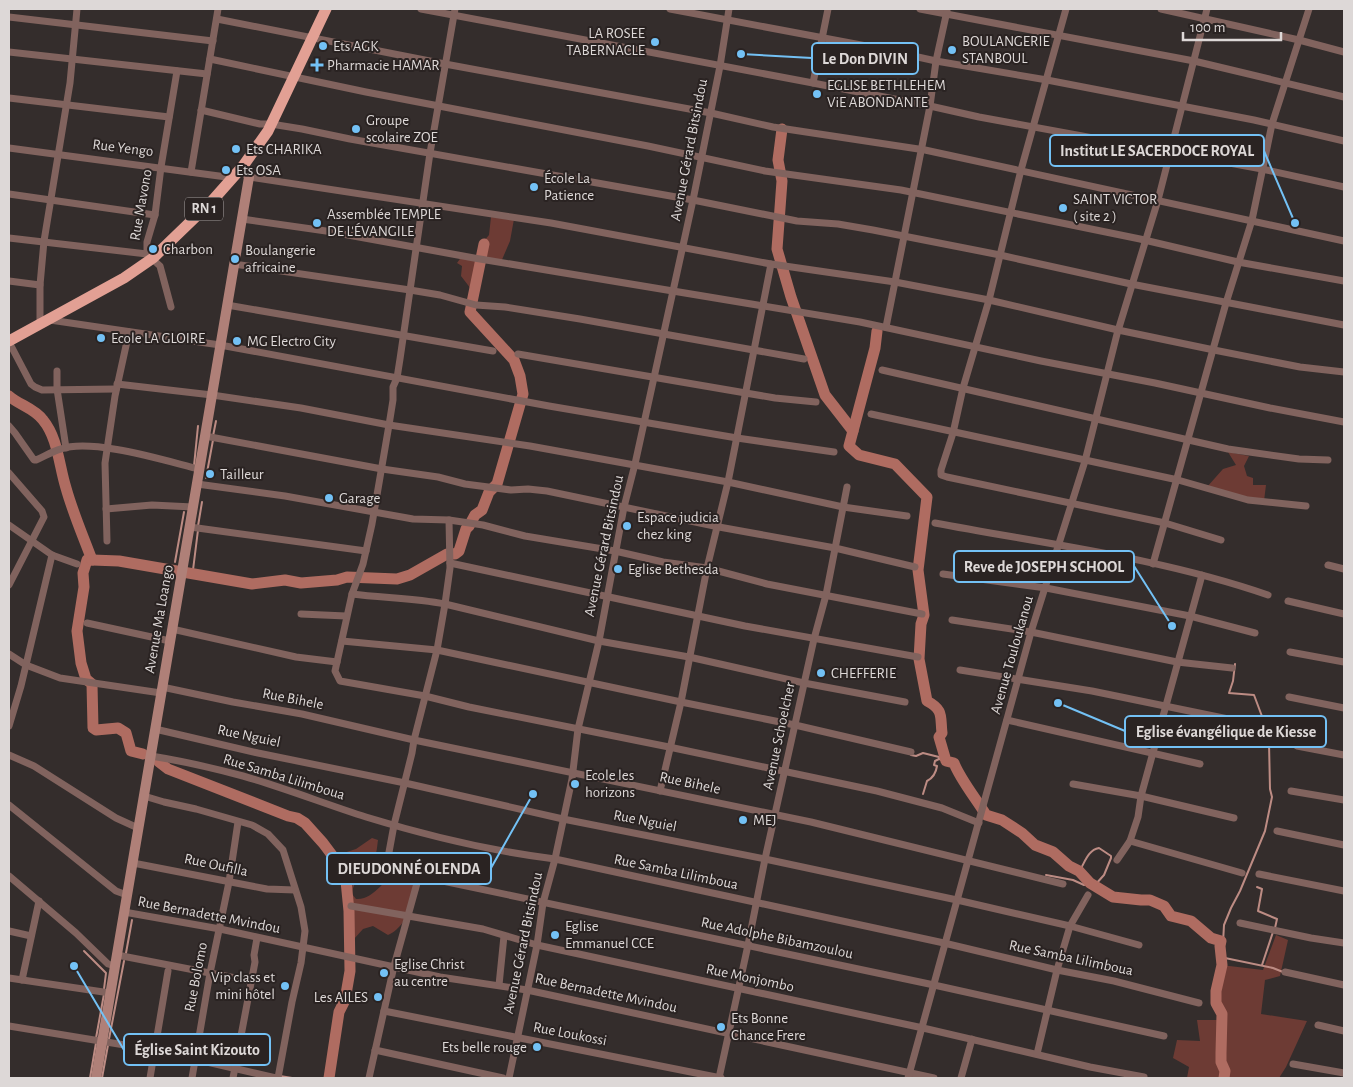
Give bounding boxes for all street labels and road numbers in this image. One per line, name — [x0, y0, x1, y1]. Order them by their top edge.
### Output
street label: Avenue Gérard Bitsindou — [668, 77, 710, 222]
street label: Rue Yengo — [92, 137, 154, 159]
street label: Rue Mavono — [127, 168, 155, 242]
road number: RN 1 — [185, 198, 223, 220]
street label: Avenue Gérard Bitsindou — [582, 473, 626, 618]
street label: Avenue Ma Loango — [142, 564, 176, 674]
street label: Avenue Touloukanou — [988, 594, 1036, 716]
street label: Avenue Schoelcher — [760, 681, 798, 791]
street label: Rue Bihele — [261, 686, 325, 712]
street label: Rue Nguiel — [216, 722, 282, 750]
street label: Rue Samba Lilimboua — [221, 751, 347, 803]
street label: Rue Bihele — [658, 769, 722, 797]
street label: Rue Nguiel — [612, 808, 678, 834]
street label: Rue Oufilla — [183, 851, 249, 879]
street label: Rue Samba Lilimboua — [613, 852, 740, 893]
street label: Avenue Gérard Bitsindou — [501, 870, 545, 1015]
street label: Rue Bernadette Mvindou — [136, 894, 282, 936]
street label: Rue Adolphe Bibamzoulou — [700, 915, 855, 962]
street label: Rue Samba Lilimboua — [1008, 938, 1135, 979]
street label: Rue Bolomo — [182, 941, 210, 1013]
street label: Rue Monjombo — [705, 961, 795, 995]
street label: Rue Bernadette Mvindou — [534, 971, 679, 1015]
street label: Rue Loukossi — [532, 1020, 608, 1048]

